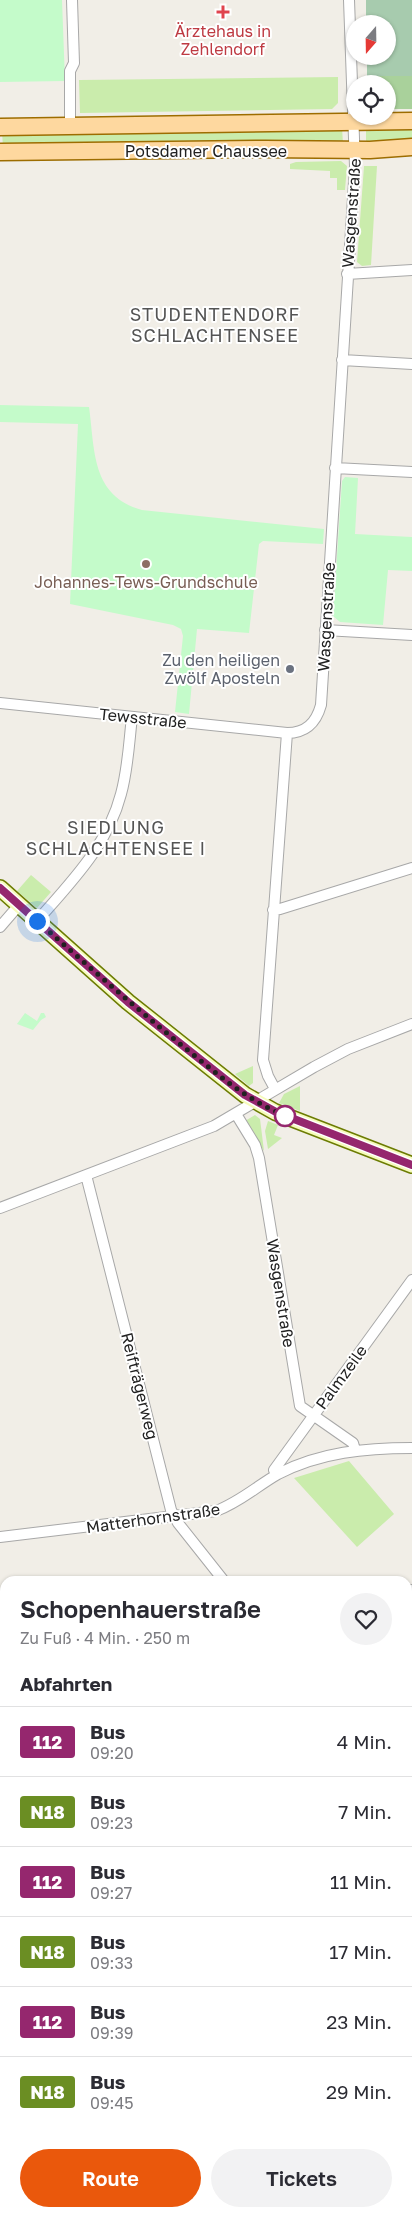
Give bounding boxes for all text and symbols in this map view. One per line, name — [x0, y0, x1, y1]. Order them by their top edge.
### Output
marker: Ärztehaus in Zehlendorf — [216, 5, 230, 19]
north arrow — [346, 15, 396, 65]
map controls — [346, 15, 396, 125]
place label: Ärztehaus in Zehlendorf — [175, 21, 271, 59]
button: locate — [346, 75, 396, 125]
street label: Potsdamer Chaussee — [125, 141, 287, 161]
street label: Wasgenstraße — [337, 158, 365, 268]
district label: STUDENTENDORF SCHLACHTENSEE — [130, 303, 300, 346]
marker: Johannes-Tews-Grundschule — [140, 558, 152, 570]
street label: Wasgenstraße — [313, 562, 339, 672]
place label: Johannes-Tews-Grundschule — [34, 572, 258, 592]
place label: Zu den heiligen Zwölf Aposteln — [162, 650, 280, 688]
marker: Zu den heiligen Zwölf Aposteln — [284, 663, 296, 675]
street label: Tewsstraße — [98, 703, 188, 733]
district label: SIEDLUNG SCHLACHTENSEE I — [26, 816, 206, 859]
your location — [25, 909, 50, 934]
unlabelled marker — [274, 1105, 296, 1127]
street label: Wasgenstraße — [263, 1237, 299, 1349]
street label: Reifträgerweg — [117, 1330, 163, 1442]
street label: Palmzeile — [311, 1341, 371, 1413]
street label: Matterhornstraße — [85, 1499, 221, 1537]
button: heart — [340, 1593, 392, 1645]
text: Schopenhauerstraße — [20, 1594, 261, 1623]
text: Zu Fuß · 4 Min. · 250 m — [20, 1628, 190, 1648]
text: Abfahrten — [20, 1672, 112, 1695]
text: Bus — [90, 1720, 125, 1743]
text: 4 Min. — [337, 1730, 392, 1753]
text: 112 — [33, 1731, 62, 1753]
text: 09:20 — [90, 1743, 134, 1763]
text: Bus — [90, 1790, 125, 1813]
text: 7 Min. — [338, 1800, 392, 1823]
text: N18 — [30, 1801, 65, 1823]
text: 09:23 — [90, 1813, 133, 1833]
text: Bus — [90, 1860, 125, 1883]
text: 11 Min. — [330, 1870, 392, 1893]
text: 112 — [33, 1871, 62, 1893]
text: 09:27 — [90, 1883, 132, 1903]
text: Bus — [90, 1930, 125, 1953]
text: 17 Min. — [329, 1940, 392, 1963]
text: N18 — [30, 1941, 65, 1963]
text: 09:33 — [90, 1953, 133, 1973]
text: Bus — [90, 2000, 125, 2023]
text: 23 Min. — [326, 2010, 392, 2033]
text: 112 — [33, 2011, 62, 2033]
text: 09:39 — [90, 2023, 133, 2043]
text: Bus — [90, 2070, 125, 2093]
text: 29 Min. — [326, 2080, 392, 2103]
text: N18 — [30, 2081, 65, 2103]
text: 09:45 — [90, 2093, 133, 2113]
button: Route — [20, 2149, 201, 2207]
button: Tickets — [211, 2149, 392, 2207]

